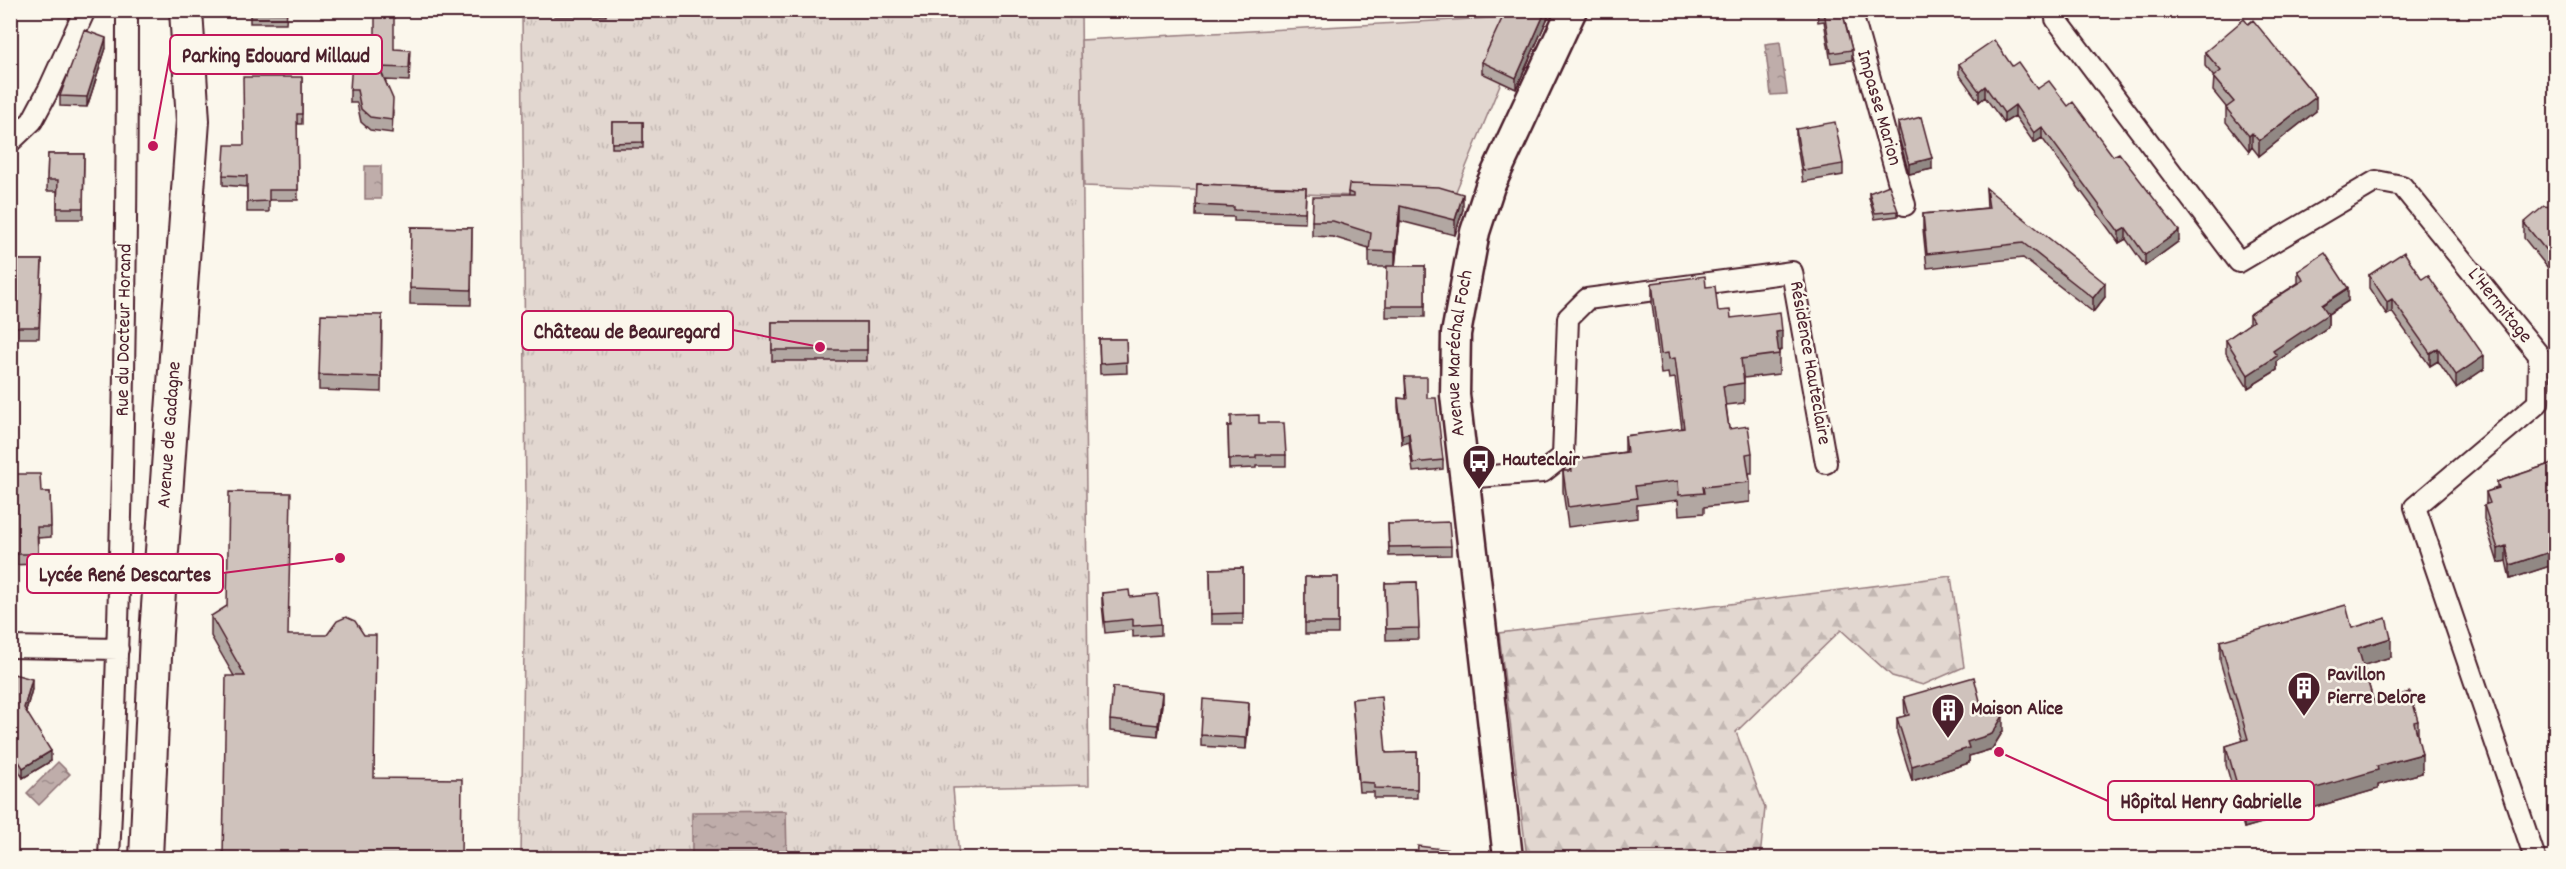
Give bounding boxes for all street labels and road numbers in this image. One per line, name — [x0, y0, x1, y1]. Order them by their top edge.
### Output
street label: Impasse Marion — [1848, 47, 1908, 169]
street label: Rue du Docteur Horand — [109, 243, 141, 417]
street label: L'Hermitage — [2460, 262, 2538, 350]
street label: Avenue Maréchal Foch — [1441, 268, 1482, 438]
street label: Résidence Hauteclaire — [1781, 279, 1837, 447]
street label: Avenue de Gadagne — [151, 360, 190, 509]

